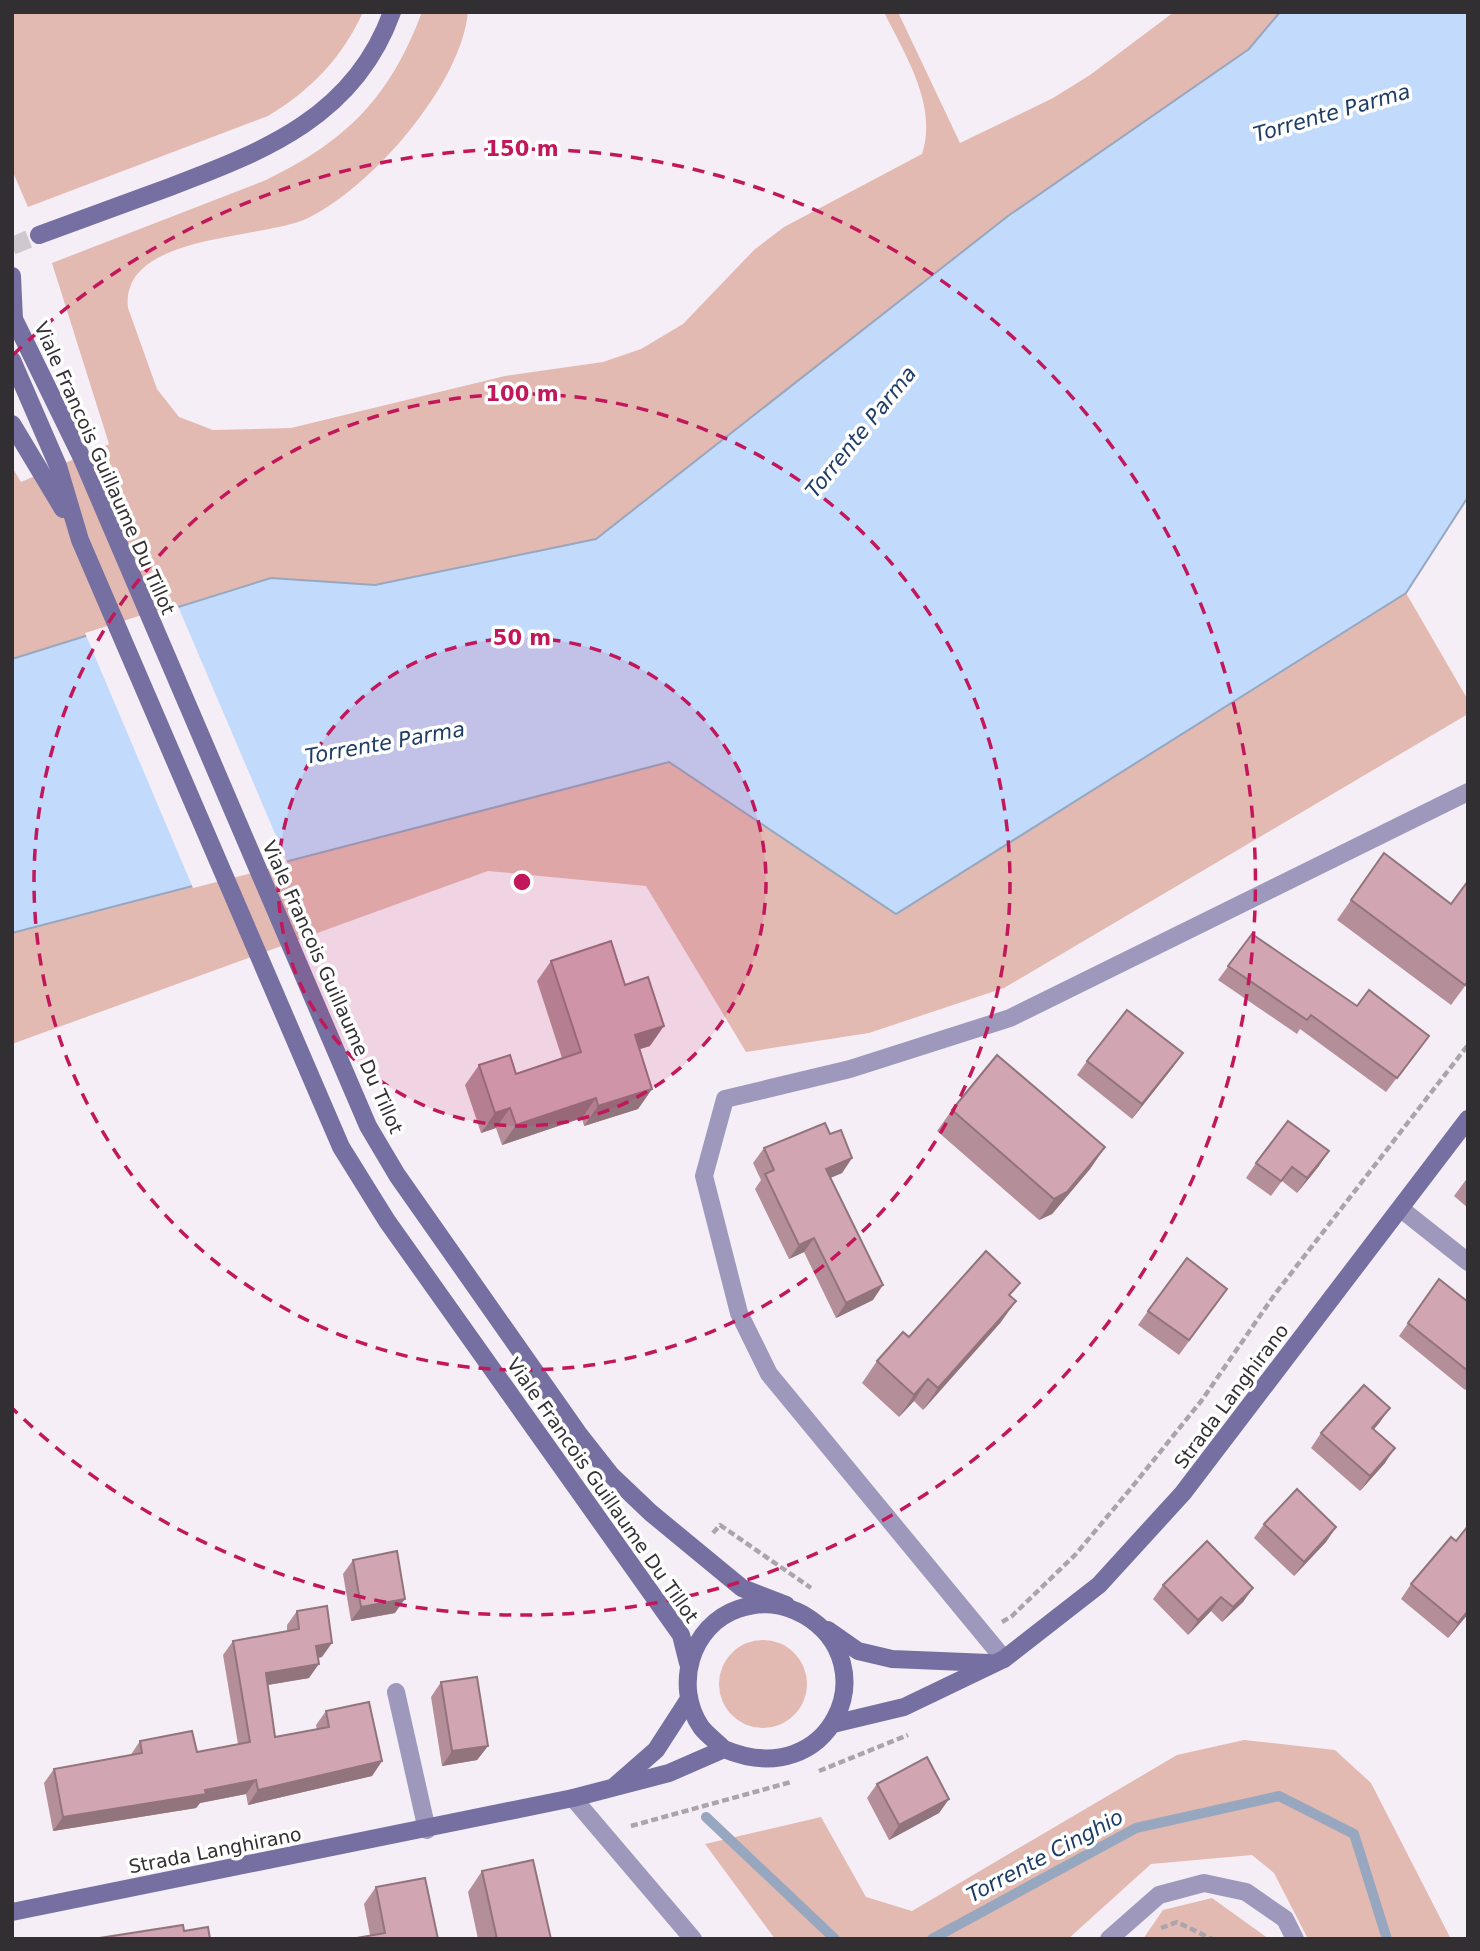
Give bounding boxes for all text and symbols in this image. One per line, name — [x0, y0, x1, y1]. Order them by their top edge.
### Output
water label: Torrente Parma — [1251, 79, 1413, 147]
text: 150 m — [485, 137, 559, 161]
street label: Viale Francois Guillaume Du Tillot — [30, 318, 180, 618]
water label: Torrente Parma — [801, 362, 921, 502]
text: 100 m — [485, 382, 559, 406]
text: 50 m — [493, 626, 551, 650]
water label: Torrente Parma — [303, 717, 467, 769]
street label: Viale Francois Guillaume Du Tillot — [258, 837, 408, 1137]
centre of rings — [510, 870, 534, 894]
street label: Strada Langhirano — [1169, 1319, 1293, 1473]
street label: Viale Francois Guillaume Du Tillot — [503, 1353, 703, 1627]
water label: Torrente Cinghio — [963, 1805, 1127, 1907]
street label: Strada Langhirano — [127, 1822, 303, 1878]

